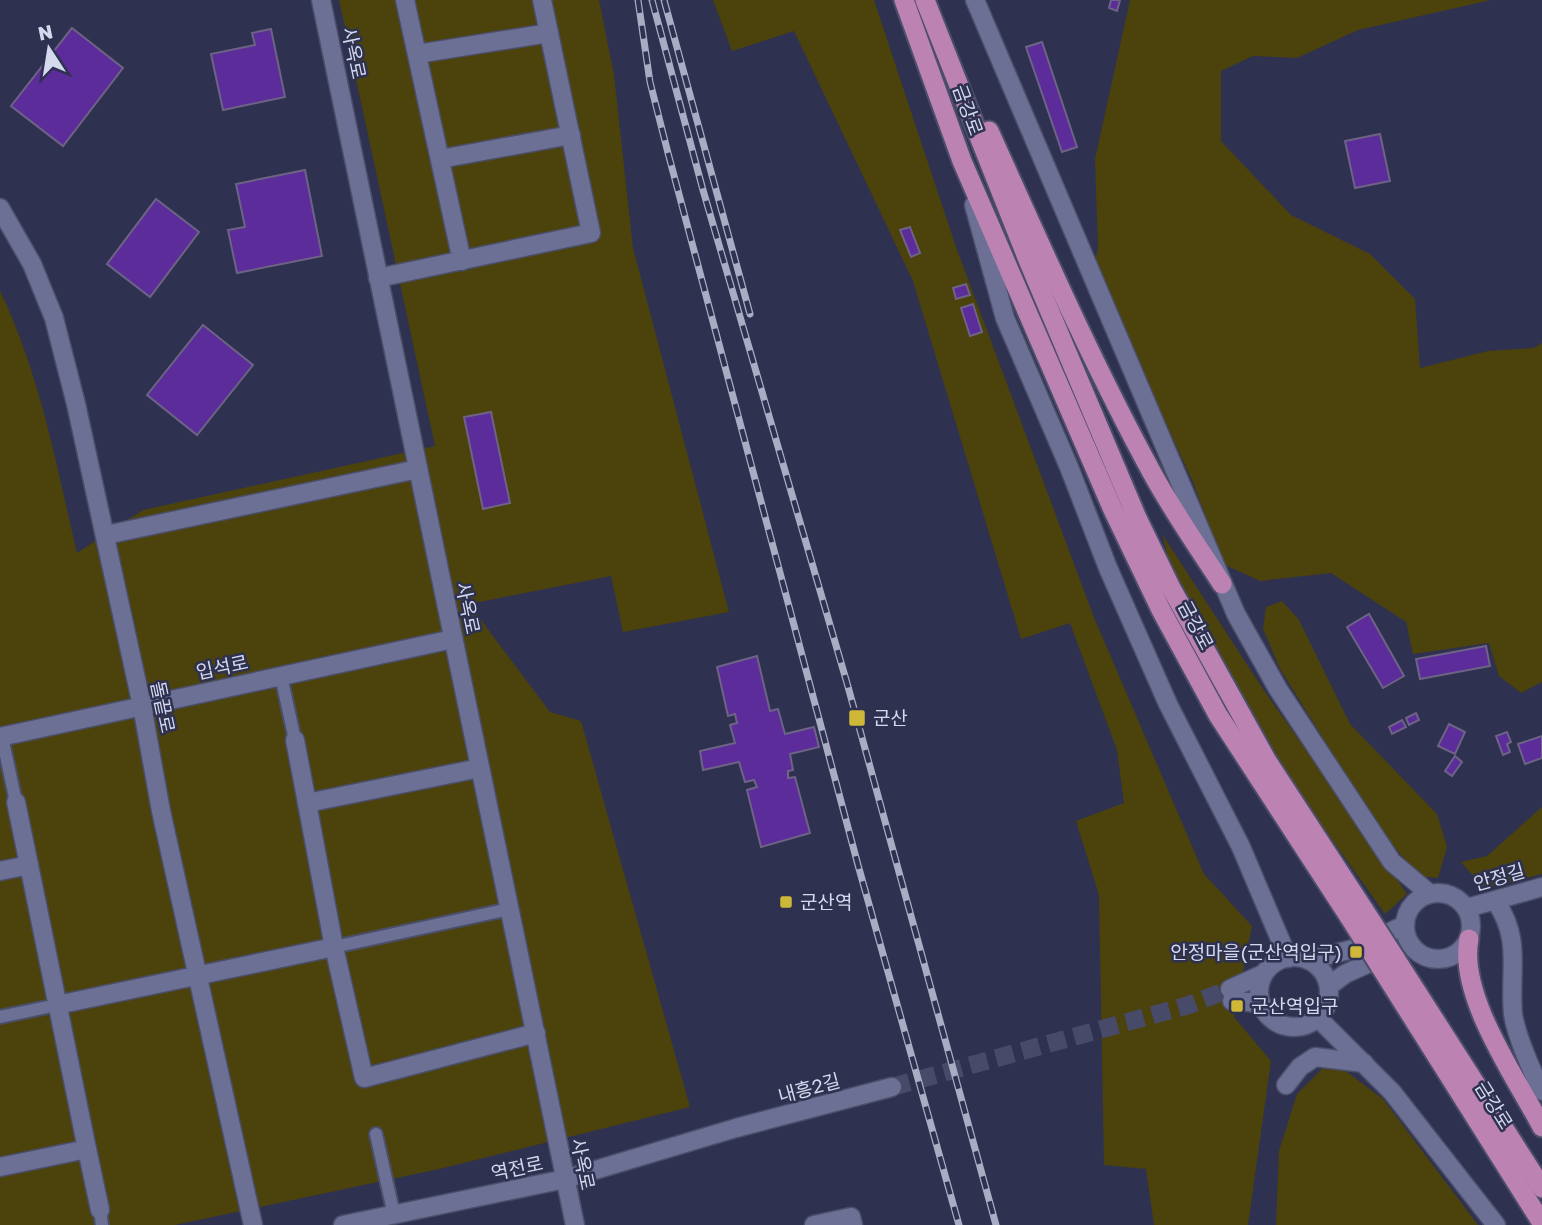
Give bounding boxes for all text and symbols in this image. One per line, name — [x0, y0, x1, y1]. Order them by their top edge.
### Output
north arrow — [14, 14, 84, 84]
text: N — [36, 19, 55, 45]
street label: 사옥로 — [338, 25, 371, 81]
street label: 금강로 — [949, 81, 988, 138]
street label: 사옥로 — [452, 580, 485, 636]
street label: 금강로 — [1174, 596, 1219, 653]
street label: 입석로 — [194, 650, 250, 683]
street label: 돌끝로 — [147, 679, 180, 735]
place label: 군산 — [873, 706, 908, 729]
marker: 군산 — [847, 708, 867, 728]
street label: 안정길 — [1470, 858, 1527, 895]
place label: 군산역 — [800, 890, 852, 913]
marker: 군산역 — [778, 894, 794, 910]
place label: 안정마을(군산역입구) — [1170, 940, 1342, 963]
marker: 안정마을(군산역입구) — [1348, 944, 1364, 960]
place label: 군산역입구 — [1251, 994, 1338, 1017]
marker: 군산역입구 — [1229, 998, 1245, 1014]
street label: 내흥2길 — [775, 1068, 843, 1107]
street label: 금강로 — [1471, 1076, 1518, 1133]
street label: 사옥로 — [567, 1136, 600, 1192]
street label: 역전로 — [489, 1151, 545, 1184]

